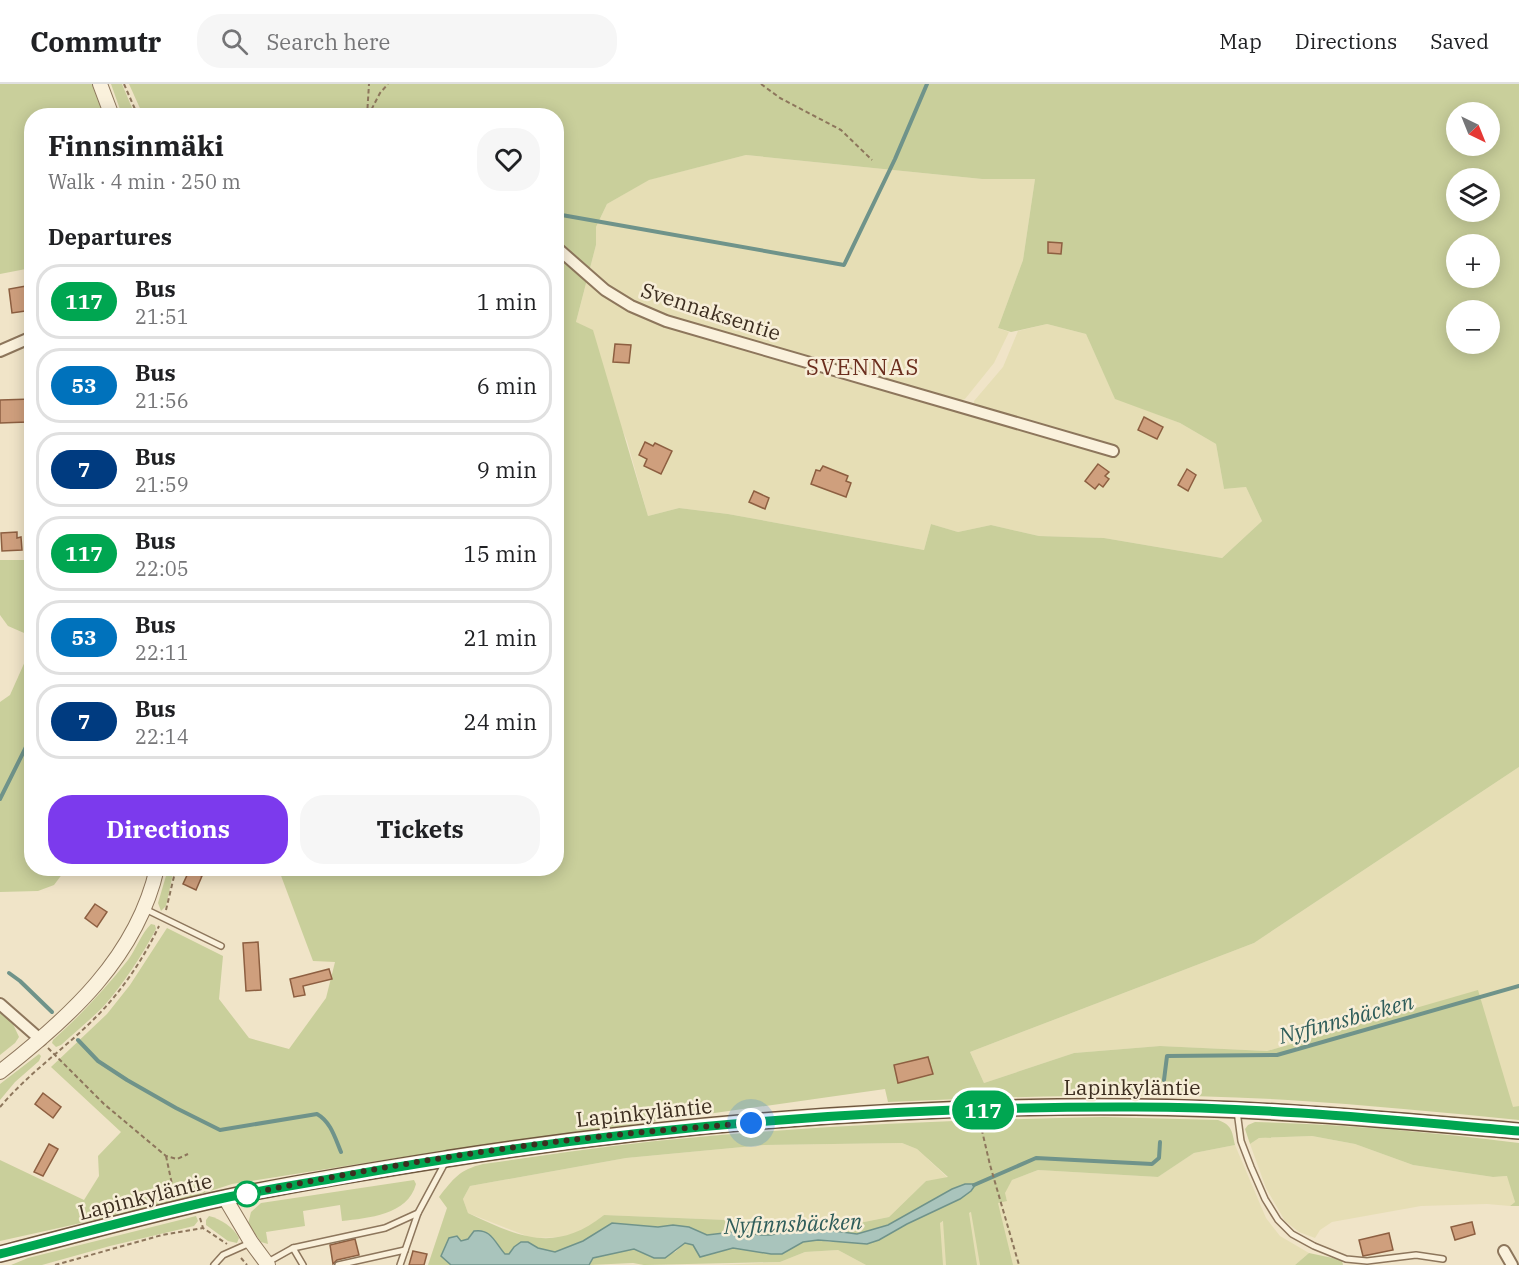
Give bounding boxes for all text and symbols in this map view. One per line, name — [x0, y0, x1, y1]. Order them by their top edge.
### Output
search box — [197, 14, 617, 68]
text: Commutr — [30, 23, 161, 60]
icon: search — [218, 25, 251, 58]
text: Search here — [266, 27, 390, 56]
text: Map — [1219, 27, 1262, 55]
text: Directions — [1295, 27, 1397, 55]
text: Saved — [1430, 27, 1489, 55]
north arrow — [1446, 102, 1500, 156]
map controls — [1446, 102, 1500, 354]
text: Finnsinmäki — [48, 127, 224, 164]
button: heart — [477, 128, 540, 191]
text: Walk · 4 min · 250 m — [48, 168, 241, 195]
button: layers — [1446, 168, 1500, 222]
text: Departures — [48, 222, 172, 251]
button: + — [1446, 234, 1500, 288]
text: Bus — [135, 274, 176, 303]
street label: Svennaksentie — [638, 275, 784, 347]
text: 117 — [65, 287, 103, 315]
text: 1 min — [477, 287, 537, 316]
button: − — [1446, 300, 1500, 354]
text: 21:51 — [135, 303, 189, 330]
district label: SVENNAS — [806, 352, 920, 381]
text: Bus — [135, 358, 176, 387]
text: 53 — [71, 371, 97, 399]
text: 6 min — [477, 371, 537, 400]
text: 21:56 — [135, 387, 189, 414]
text: Bus — [135, 442, 176, 471]
text: 7 — [78, 455, 90, 483]
text: 9 min — [477, 455, 537, 484]
text: 21:59 — [135, 471, 189, 498]
text: Bus — [135, 526, 176, 555]
text: 117 — [65, 539, 103, 567]
text: 15 min — [464, 539, 537, 568]
text: 22:05 — [135, 555, 189, 582]
text: Bus — [135, 610, 176, 639]
text: 53 — [71, 623, 97, 651]
text: 21 min — [464, 623, 537, 652]
text: 22:11 — [135, 639, 189, 666]
text: Bus — [135, 694, 176, 723]
text: 7 — [78, 707, 90, 735]
text: 24 min — [464, 707, 537, 736]
text: 22:14 — [135, 723, 189, 750]
button: Directions — [48, 795, 288, 864]
button: Tickets — [300, 795, 540, 864]
water label: Nyfinnsbäcken — [1274, 986, 1417, 1050]
street label: Lapinkyläntie — [1064, 1073, 1200, 1101]
line badge: 117 — [948, 1090, 1018, 1130]
street label: Lapinkyläntie — [575, 1091, 713, 1133]
text: 117 — [964, 1096, 1002, 1124]
your location — [736, 1108, 766, 1138]
street label: Lapinkyläntie — [75, 1166, 215, 1226]
unlabelled marker — [234, 1181, 260, 1207]
water label: Nyfinnsbäcken — [722, 1206, 863, 1240]

